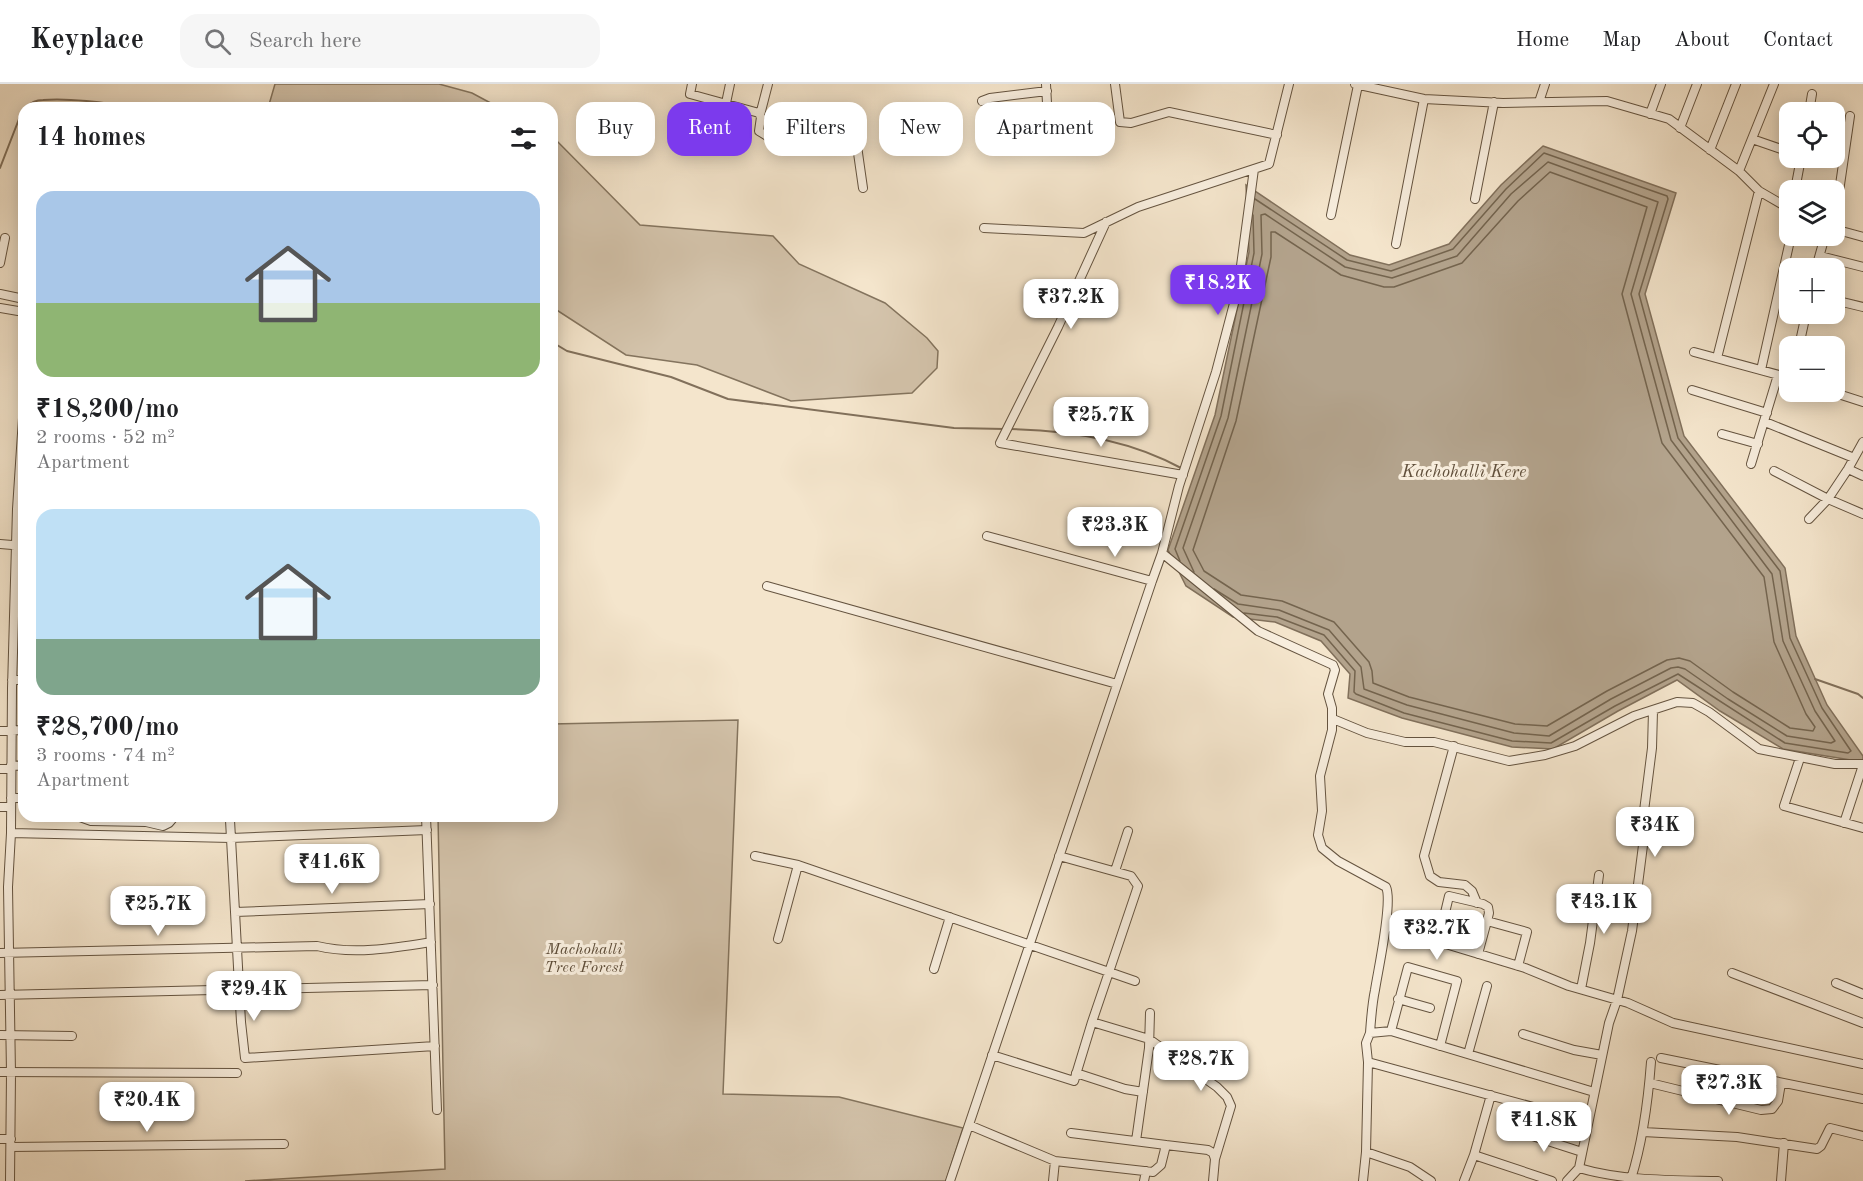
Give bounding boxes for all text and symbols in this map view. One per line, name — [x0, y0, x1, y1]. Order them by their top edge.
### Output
search box — [180, 14, 600, 68]
icon: search — [201, 25, 234, 58]
text: Keyplace — [30, 27, 144, 55]
text: Search here — [249, 30, 361, 52]
text: Home — [1516, 30, 1569, 51]
text: Map — [1602, 30, 1641, 51]
text: About — [1674, 30, 1730, 51]
text: Contact — [1763, 30, 1833, 51]
chip: Buy — [576, 102, 655, 156]
chip: Rent — [667, 102, 752, 156]
chip: Filters — [764, 102, 867, 156]
chip: New — [879, 102, 963, 156]
chip: Apartment — [975, 102, 1115, 156]
map controls — [1779, 102, 1845, 402]
button: locate — [1779, 102, 1845, 168]
icon: filters — [507, 122, 540, 155]
text: 14 homes — [36, 125, 145, 151]
button: layers — [1779, 180, 1845, 246]
icon: home — [234, 230, 342, 338]
button: + — [1779, 258, 1845, 324]
pin: ₹18.2K — [1169, 265, 1267, 316]
text: ₹18.2K — [1184, 274, 1252, 294]
pin: ₹37.2K — [1022, 279, 1120, 330]
text: ₹37.2K — [1037, 288, 1105, 308]
button: − — [1779, 336, 1845, 402]
text: ₹18,200/mo — [36, 397, 179, 423]
pin: ₹25.7K — [1052, 397, 1150, 448]
text: ₹25.7K — [1067, 406, 1135, 426]
text: 2 rooms · 52 m² — [36, 428, 175, 448]
text: Apartment — [36, 453, 130, 473]
water label: Kachohalli Kere — [1401, 463, 1526, 481]
pin: ₹23.3K — [1066, 507, 1164, 558]
text: ₹23.3K — [1081, 516, 1149, 536]
icon: home — [234, 548, 342, 656]
text: ₹28,700/mo — [36, 715, 179, 741]
text: 3 rooms · 74 m² — [36, 746, 175, 766]
text: Apartment — [36, 771, 130, 791]
pin: ₹34K — [1619, 807, 1691, 858]
text: ₹34K — [1630, 816, 1680, 836]
pin: ₹41.6K — [283, 844, 381, 895]
text: ₹41.6K — [298, 853, 366, 873]
pin: ₹43.1K — [1555, 884, 1653, 935]
pin: ₹25.7K — [109, 886, 207, 937]
text: ₹43.1K — [1570, 893, 1638, 913]
text: ₹25.7K — [124, 895, 192, 915]
pin: ₹32.7K — [1388, 910, 1486, 961]
text: ₹32.7K — [1403, 919, 1471, 939]
park label: Machohalli Tree Forest — [544, 942, 624, 976]
pin: ₹29.4K — [205, 971, 303, 1022]
text: ₹29.4K — [220, 980, 288, 1000]
pin: ₹28.7K — [1152, 1041, 1250, 1092]
text: ₹28.7K — [1167, 1050, 1235, 1070]
pin: ₹27.3K — [1680, 1065, 1778, 1116]
text: ₹27.3K — [1695, 1074, 1763, 1094]
pin: ₹20.4K — [98, 1082, 196, 1133]
text: ₹20.4K — [113, 1091, 181, 1111]
pin: ₹41.8K — [1495, 1102, 1593, 1153]
text: ₹41.8K — [1510, 1111, 1578, 1131]

